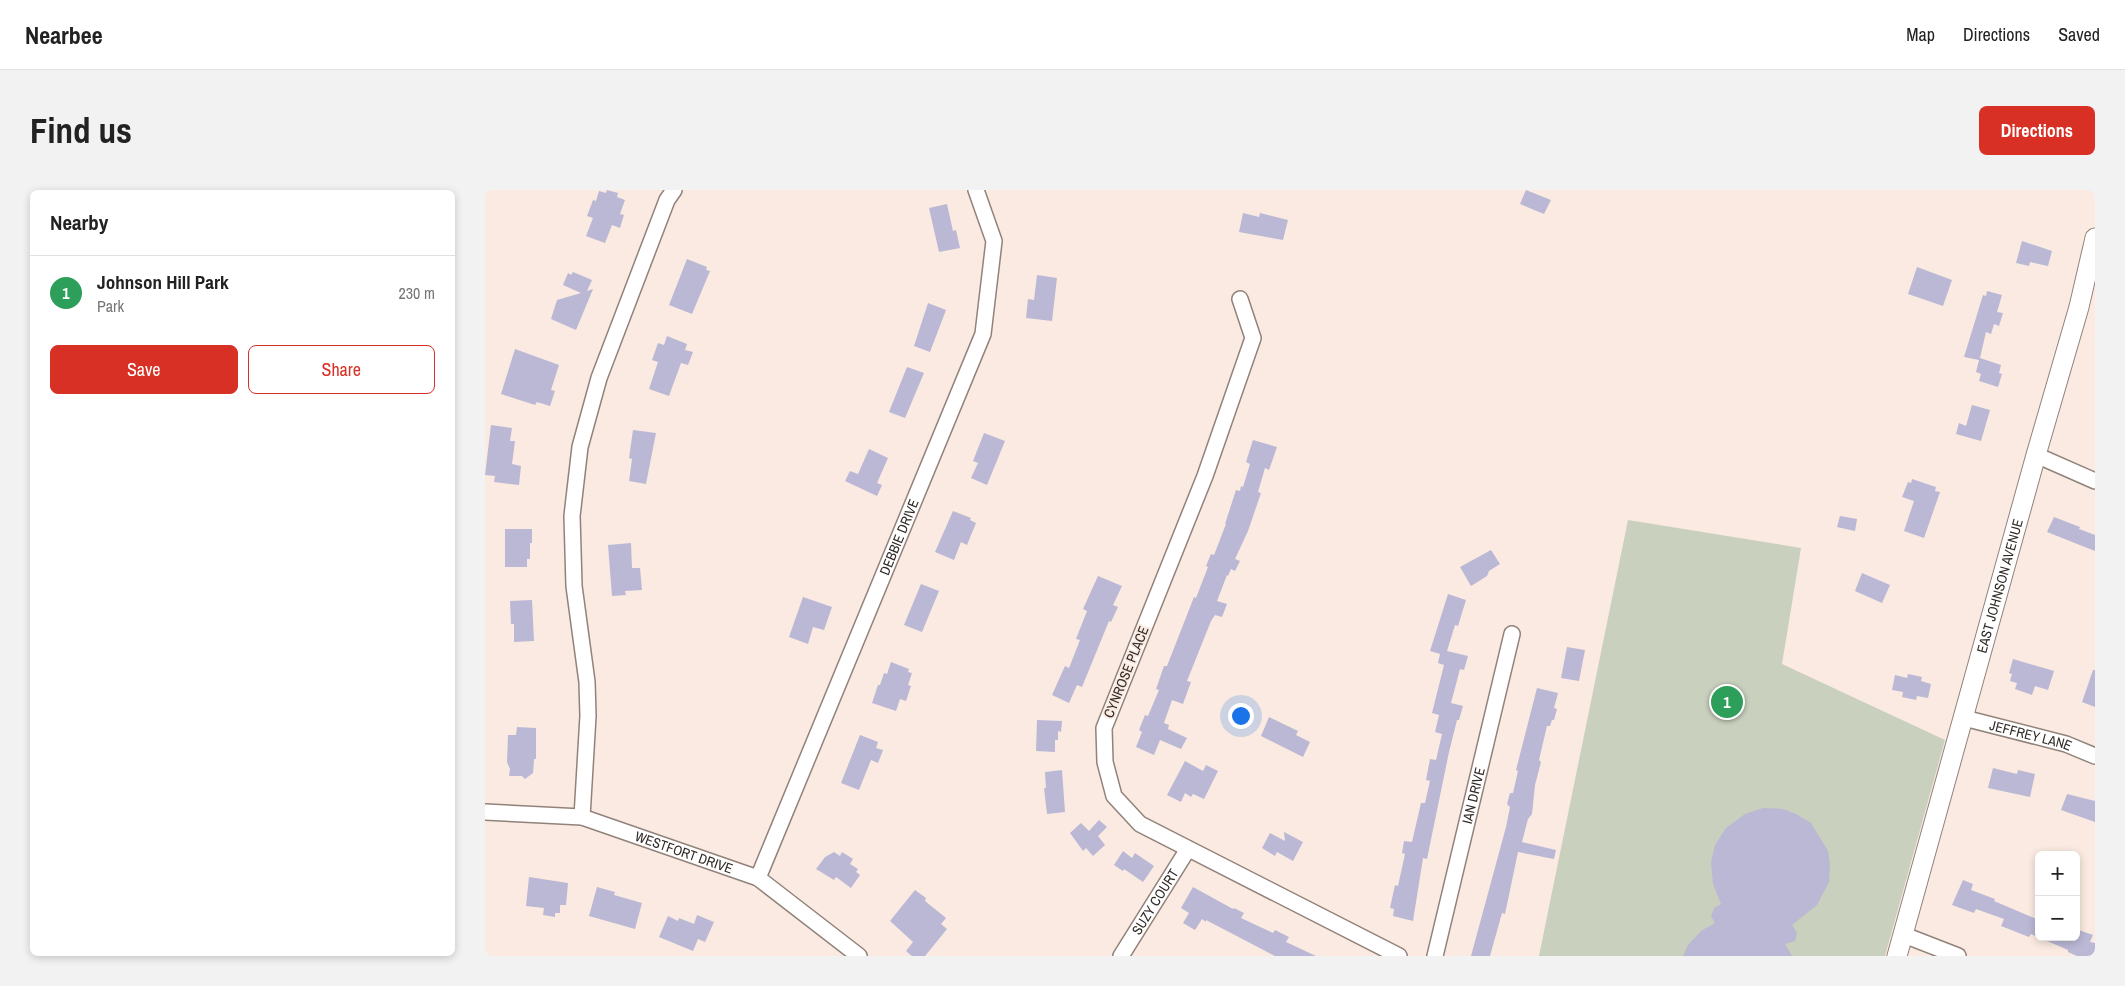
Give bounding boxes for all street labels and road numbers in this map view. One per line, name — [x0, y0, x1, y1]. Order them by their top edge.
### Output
street label: DEBBIE DRIVE — [875, 496, 923, 578]
street label: EAST JOHNSON AVENUE — [1973, 517, 2027, 655]
street label: CYNROSE PLACE — [1099, 623, 1153, 721]
street label: JEFFREY LANE — [1988, 716, 2075, 755]
street label: IAN DRIVE — [1458, 765, 1489, 826]
street label: WESTFORT DRIVE — [633, 827, 735, 878]
street label: SUZY COURT — [1128, 865, 1182, 938]

